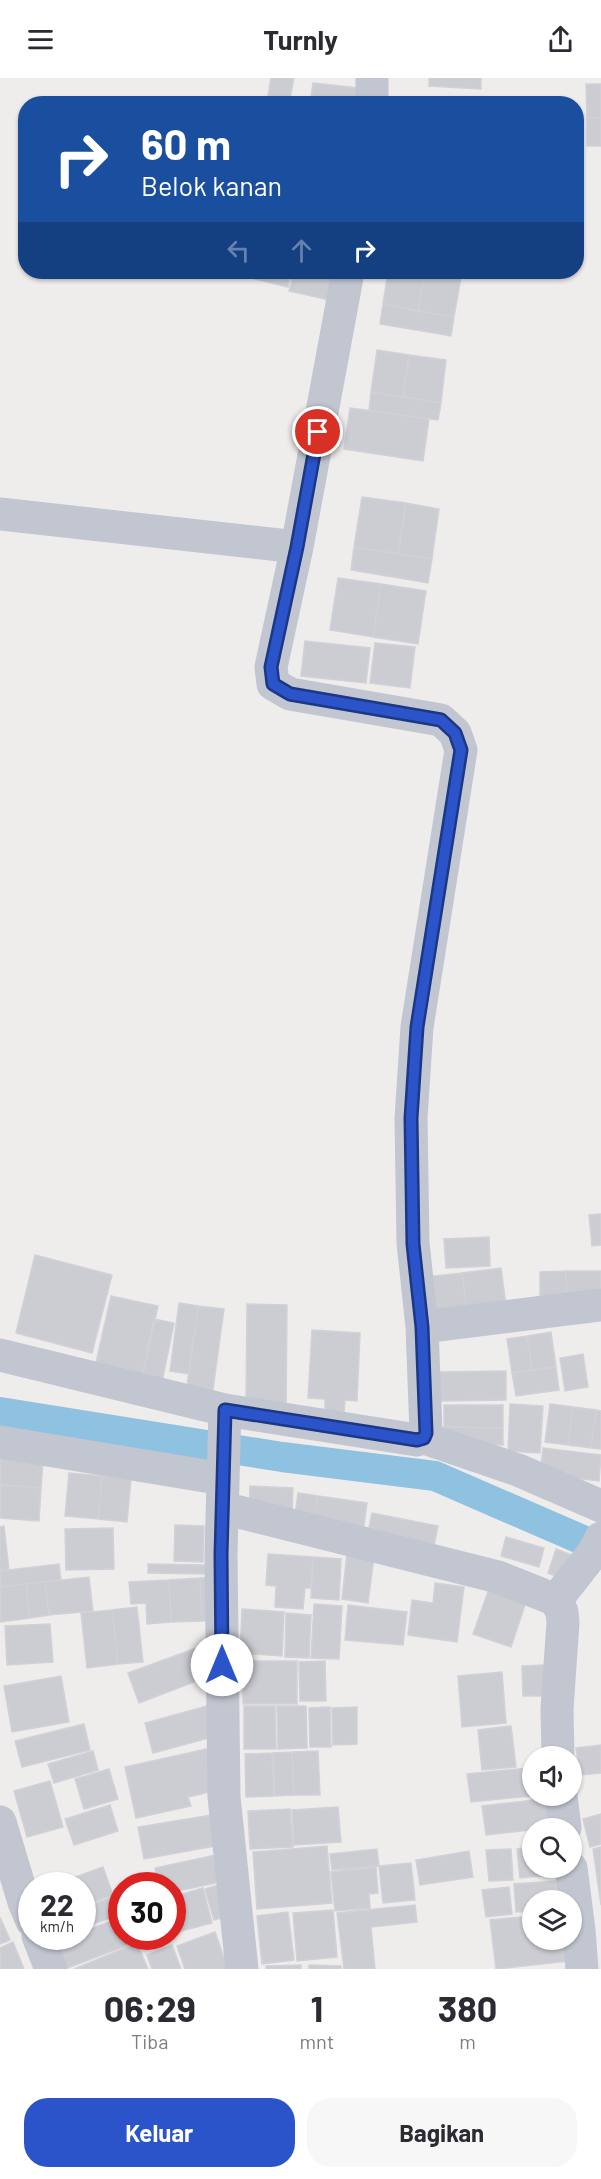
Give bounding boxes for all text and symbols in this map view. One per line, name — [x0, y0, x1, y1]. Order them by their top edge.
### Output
icon: menu — [24, 23, 57, 56]
text: Turnly — [263, 23, 338, 55]
icon: share — [544, 23, 577, 56]
text: 60 m — [141, 118, 231, 168]
icon: right — [42, 120, 120, 198]
text: Belok kanan — [141, 169, 282, 201]
icon: left — [222, 234, 255, 267]
icon: ahead — [285, 234, 318, 267]
icon: right — [348, 234, 381, 267]
pin — [292, 406, 343, 457]
icon: arrive — [301, 415, 334, 448]
position arrow — [190, 1633, 254, 1697]
map controls — [522, 1746, 582, 1950]
button: sound — [522, 1746, 582, 1806]
button: search — [522, 1818, 582, 1878]
speed limit sign: 30 — [108, 1872, 186, 1950]
text: 22 — [40, 1886, 74, 1922]
button: layers — [522, 1890, 582, 1950]
text: km/h — [40, 1917, 74, 1935]
text: 06:29 — [104, 1986, 196, 2029]
text: 1 — [311, 1986, 323, 2029]
text: 380 — [438, 1986, 497, 2029]
text: Tiba — [131, 2029, 168, 2053]
text: mnt — [300, 2029, 334, 2053]
text: m — [459, 2029, 476, 2053]
button: Keluar — [24, 2098, 295, 2167]
button: Bagikan — [307, 2098, 577, 2167]

